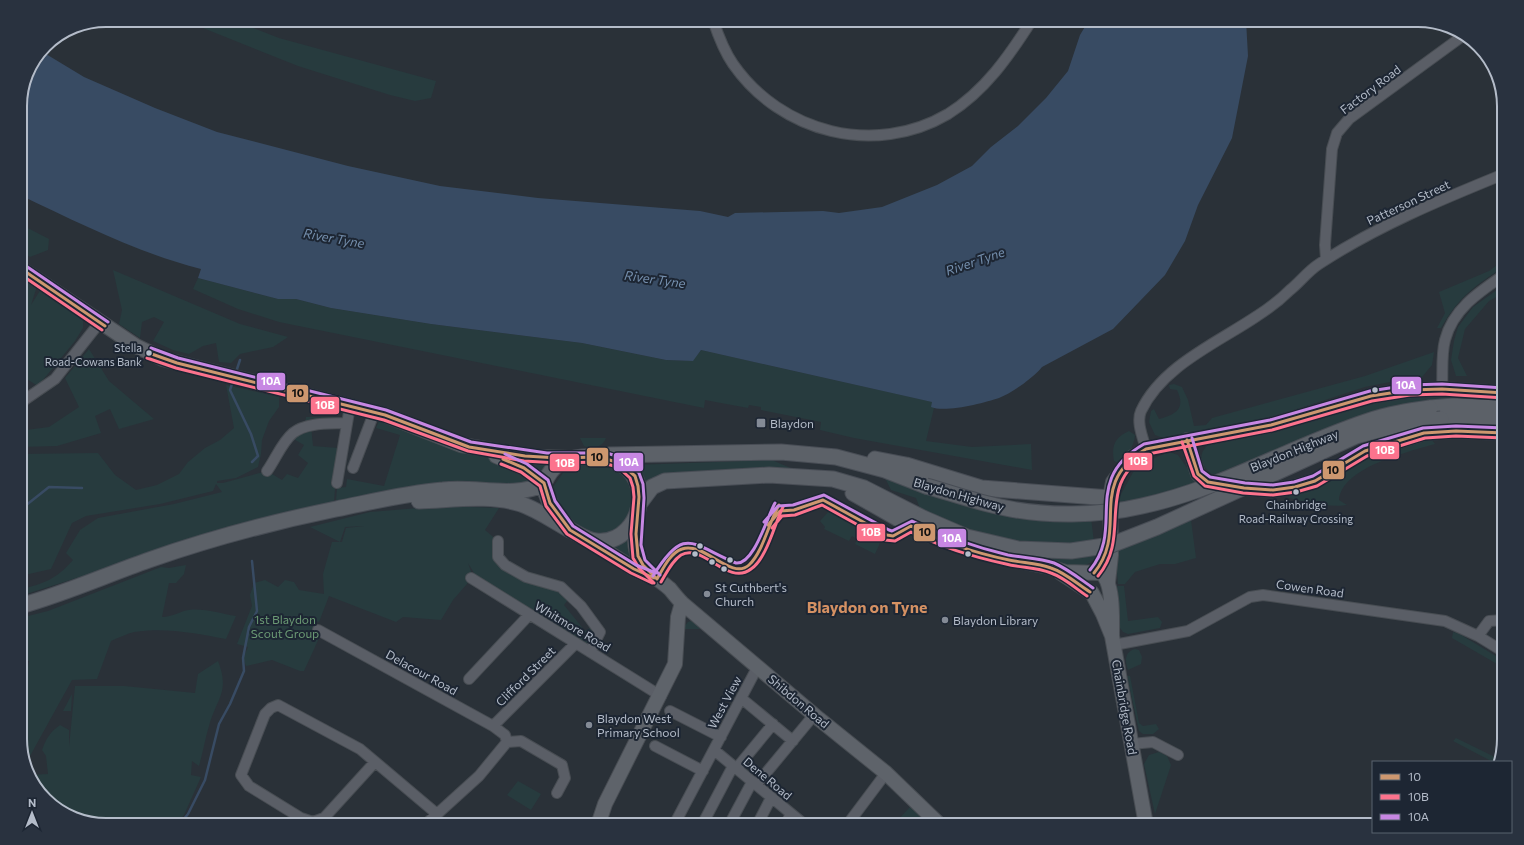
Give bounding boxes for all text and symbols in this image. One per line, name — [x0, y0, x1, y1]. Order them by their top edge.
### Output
street label: Factory Road — [1337, 62, 1403, 116]
street label: Patterson Street — [1364, 177, 1452, 227]
water label: River Tyne — [302, 225, 366, 251]
water label: River Tyne — [943, 243, 1007, 279]
water label: River Tyne — [623, 267, 687, 291]
place label: Stella Road-Cowans Bank — [45, 341, 142, 368]
marker: Stella Road-Cowans Bank — [144, 348, 154, 358]
line badge: 10A — [256, 372, 286, 391]
text: 10A — [261, 374, 281, 387]
line badge: 10A — [1391, 376, 1422, 395]
text: 10A — [1396, 378, 1416, 391]
line badge: 10 — [286, 384, 309, 403]
unlabelled marker — [1370, 385, 1380, 395]
text: 10 — [292, 386, 304, 399]
line badge: 10B — [310, 396, 340, 415]
text: 10B — [315, 398, 335, 411]
place label: Blaydon — [770, 416, 814, 430]
marker: Blaydon — [755, 417, 767, 429]
street label: Blaydon Highway — [1248, 426, 1340, 474]
line badge: 10B — [1369, 441, 1400, 460]
text: 10B — [1375, 443, 1395, 456]
line badge: 10 — [586, 447, 609, 467]
text: 10 — [591, 450, 603, 463]
line badge: 10A — [613, 452, 644, 472]
line badge: 10B — [1123, 452, 1153, 471]
line badge: 10B — [549, 453, 580, 472]
text: 10B — [1128, 454, 1148, 467]
text: 10A — [619, 455, 639, 468]
text: 10B — [555, 456, 575, 469]
line badge: 10 — [1322, 460, 1345, 480]
text: 10 — [1327, 463, 1339, 476]
street label: Blaydon Highway — [912, 474, 1006, 514]
marker: Chainbridge Road-Railway Crossing — [1291, 487, 1301, 497]
place label: Chainbridge Road-Railway Crossing — [1239, 498, 1353, 525]
line badge: 10B — [856, 523, 886, 542]
line badge: 10 — [913, 523, 936, 542]
text: 10B — [861, 525, 881, 538]
text: 10 — [919, 525, 931, 538]
line badge: 10A — [937, 528, 967, 548]
text: 10A — [942, 531, 962, 544]
unlabelled marker — [695, 541, 705, 551]
unlabelled marker — [690, 549, 700, 559]
unlabelled marker — [963, 549, 973, 559]
unlabelled marker — [725, 555, 735, 565]
unlabelled marker — [707, 557, 717, 567]
unlabelled marker — [719, 564, 729, 574]
street label: Cowen Road — [1275, 576, 1345, 600]
place label: St Cuthbert's Church — [715, 580, 787, 608]
marker: St Cuthbert's Church — [702, 589, 712, 599]
district label: Blaydon on Tyne — [807, 597, 927, 616]
street label: Whitmore Road — [533, 598, 614, 654]
park label: 1st Blaydon Scout Group — [251, 612, 319, 640]
place label: Blaydon Library — [953, 613, 1038, 627]
marker: Blaydon Library — [940, 615, 950, 625]
street label: Clifford Street — [492, 643, 558, 709]
street label: Delacour Road — [384, 647, 460, 697]
street label: Chainbridge Road — [1110, 658, 1140, 756]
street label: Shibdon Road — [766, 671, 832, 731]
street label: West View — [704, 673, 744, 731]
place label: Blaydon West Primary School — [597, 711, 680, 739]
marker: Blaydon West Primary School — [584, 720, 594, 730]
street label: Dene Road — [741, 754, 795, 802]
legend — [1372, 761, 1512, 833]
text: 10 — [1408, 769, 1421, 783]
text: 10B — [1408, 789, 1429, 803]
north arrow — [12, 793, 52, 833]
text: N — [28, 796, 36, 809]
text: 10A — [1408, 809, 1429, 823]

